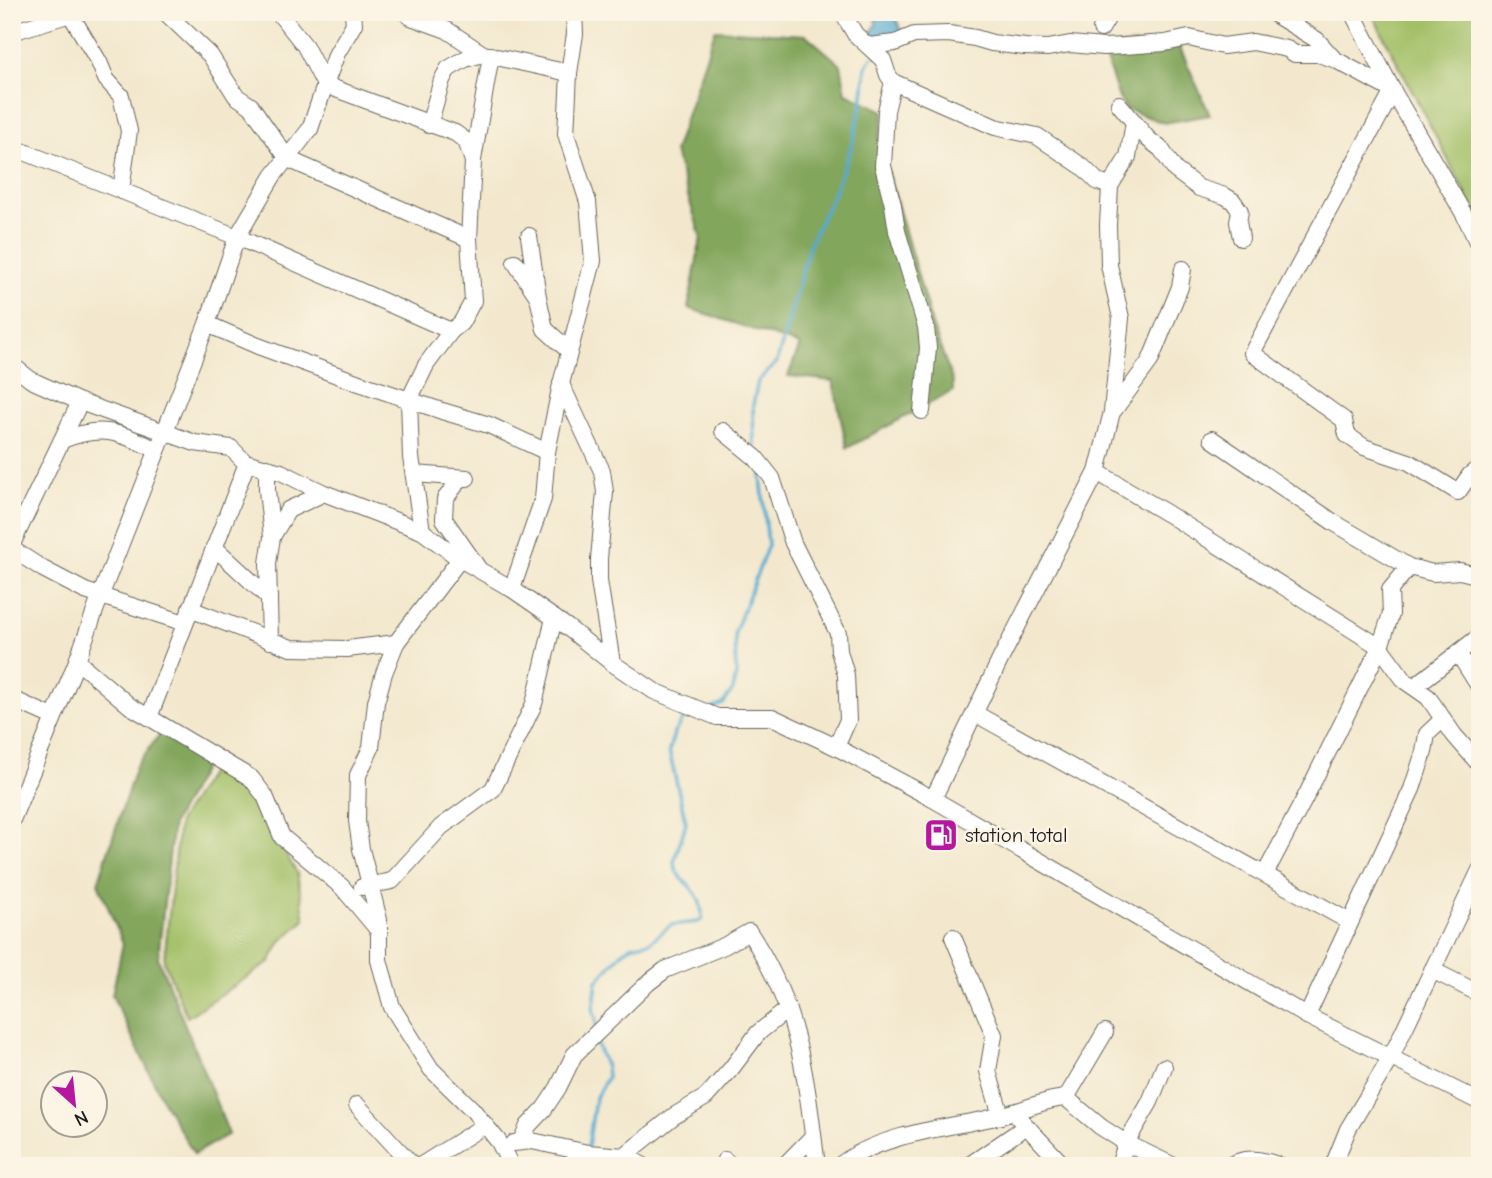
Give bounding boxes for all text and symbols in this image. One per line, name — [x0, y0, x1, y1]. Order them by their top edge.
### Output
fuel station icon: station total — [922, 816, 960, 854]
place label: station total — [965, 823, 1068, 847]
north arrow — [38, 1070, 108, 1140]
text: N — [71, 1106, 92, 1131]

